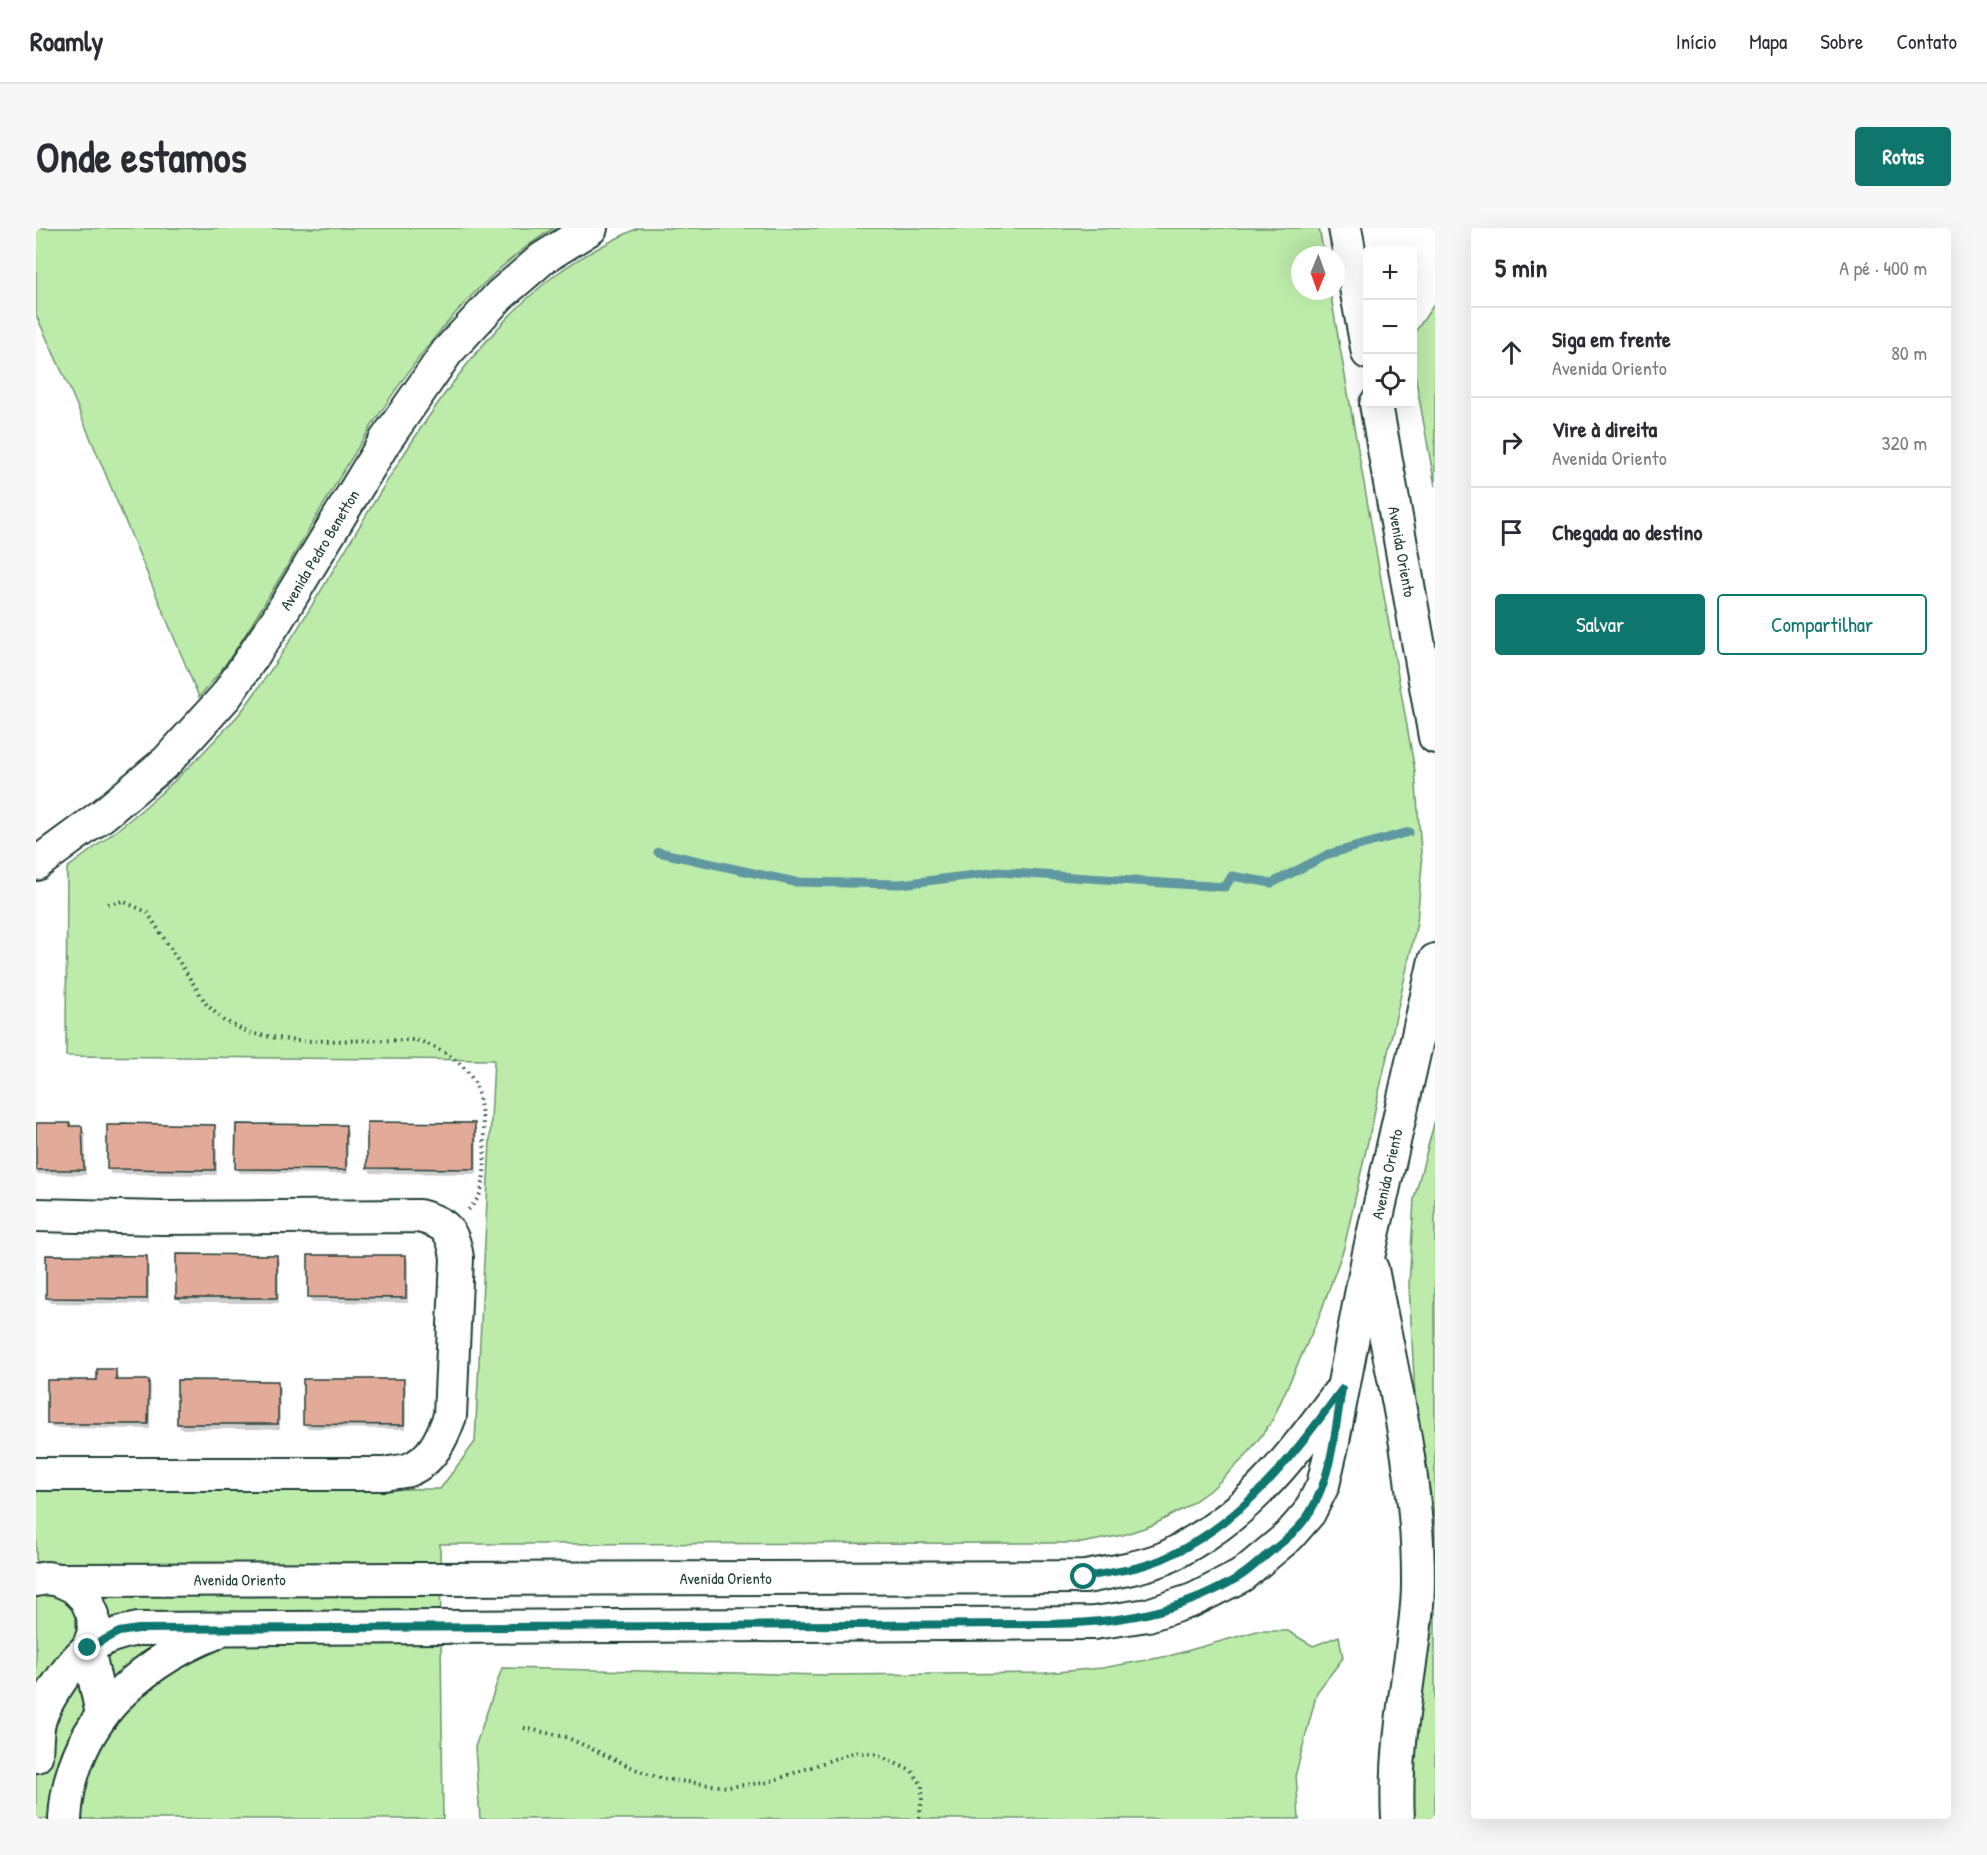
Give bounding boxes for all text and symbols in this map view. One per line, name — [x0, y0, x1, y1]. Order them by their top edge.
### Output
text: Roamly — [30, 22, 103, 60]
text: Início — [1676, 27, 1716, 56]
text: Mapa — [1749, 27, 1787, 56]
text: Sobre — [1820, 27, 1863, 56]
text: Contato — [1896, 27, 1957, 56]
button: Rotas — [1855, 127, 1951, 186]
text: Onde estamos — [36, 128, 247, 185]
north arrow — [1291, 246, 1345, 300]
map controls — [1363, 246, 1417, 408]
button: + — [1363, 246, 1417, 300]
text: 5 min — [1495, 250, 1547, 285]
text: A pé · 400 m — [1839, 254, 1927, 281]
button: − — [1363, 300, 1417, 354]
text: Siga em frente — [1552, 324, 1671, 354]
icon: ahead — [1495, 336, 1528, 369]
text: 80 m — [1891, 339, 1927, 366]
button: locate — [1363, 354, 1417, 408]
text: Avenida Oriento — [1552, 354, 1667, 381]
text: Vire à direita — [1552, 414, 1657, 444]
icon: right — [1495, 426, 1528, 459]
text: 320 m — [1882, 429, 1927, 456]
text: Avenida Oriento — [1552, 444, 1667, 471]
street label: Avenida Pedro Benetton — [275, 485, 364, 614]
street label: Avenida Oriento — [1383, 505, 1421, 599]
icon: arrive — [1495, 516, 1528, 549]
text: Chegada ao destino — [1552, 517, 1702, 547]
button: Salvar — [1495, 594, 1705, 655]
button: Compartilhar — [1717, 594, 1927, 655]
street label: Avenida Oriento — [1366, 1126, 1408, 1221]
route start — [1070, 1563, 1096, 1589]
street label: Avenida Oriento — [680, 1567, 772, 1589]
street label: Avenida Oriento — [194, 1568, 286, 1591]
route end — [74, 1634, 100, 1660]

